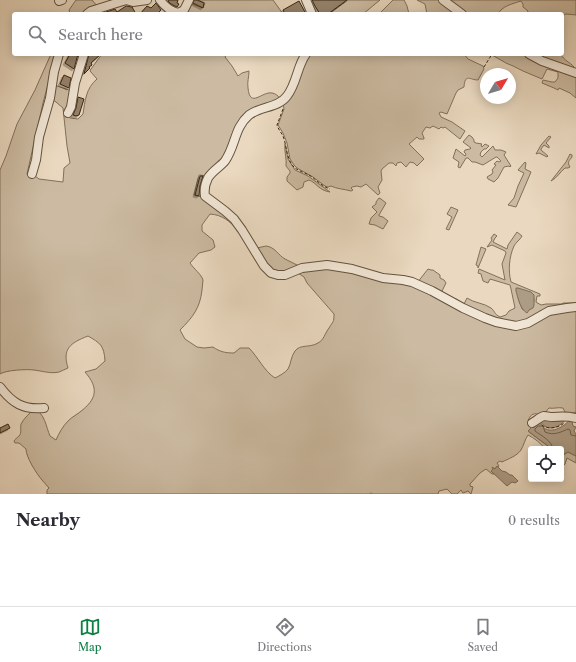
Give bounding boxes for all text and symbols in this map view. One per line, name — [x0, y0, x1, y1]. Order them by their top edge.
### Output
search box — [12, 12, 564, 56]
icon: search — [26, 23, 48, 45]
text: Search here — [58, 25, 143, 44]
north arrow — [480, 68, 516, 104]
map controls — [528, 446, 564, 482]
button: locate — [528, 446, 564, 482]
text: Nearby — [16, 510, 80, 530]
text: 0 results — [508, 512, 560, 528]
tab: Map — [78, 616, 102, 654]
tab: Directions — [257, 616, 312, 654]
tab: Saved — [468, 616, 498, 654]

